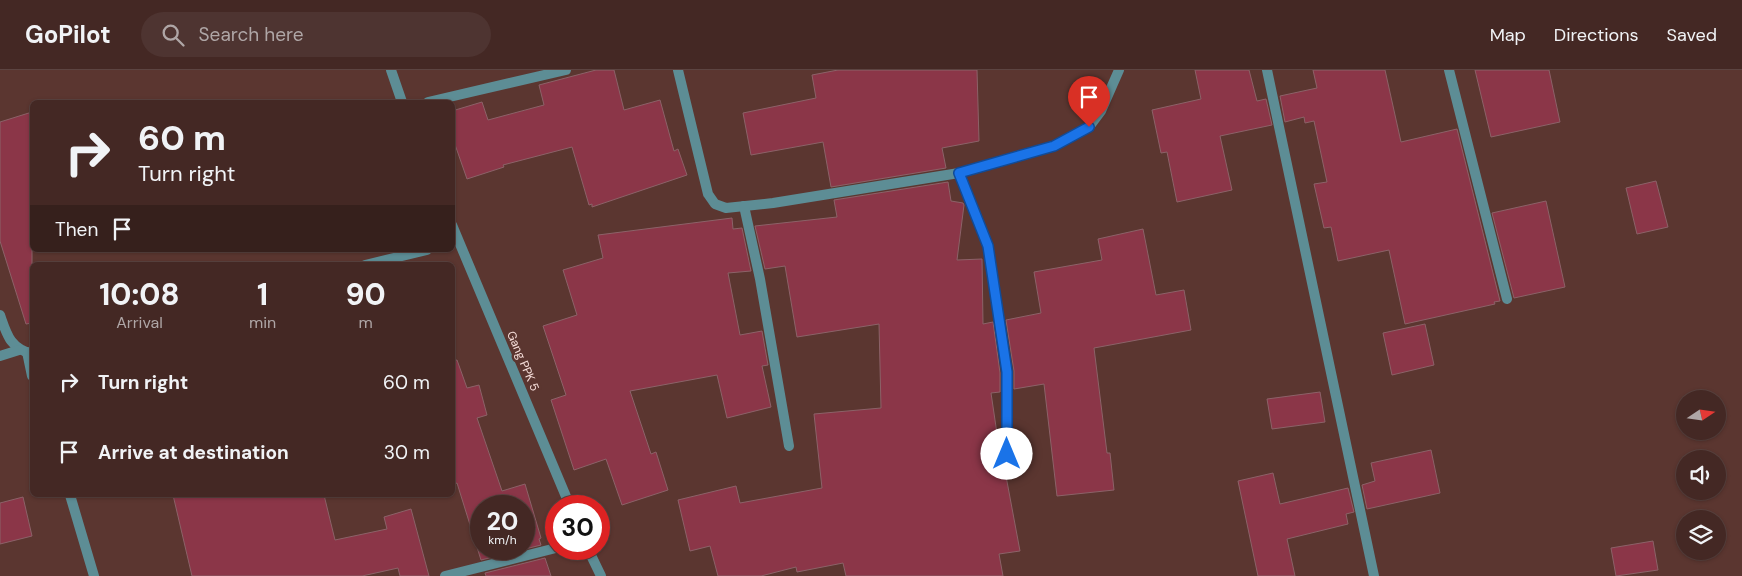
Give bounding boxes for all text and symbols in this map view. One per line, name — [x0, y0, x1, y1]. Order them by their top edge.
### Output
search box — [141, 12, 491, 57]
text: GoPilot — [25, 19, 111, 50]
icon: search — [159, 21, 187, 49]
text: Search here — [199, 22, 303, 47]
text: Map — [1490, 23, 1526, 47]
text: Directions — [1554, 23, 1639, 47]
text: Saved — [1667, 23, 1717, 47]
pin — [1068, 76, 1110, 127]
icon: arrive — [1075, 83, 1103, 111]
text: 60 m — [138, 115, 226, 161]
icon: right — [55, 120, 120, 185]
text: Turn right — [138, 159, 235, 188]
icon: arrive — [108, 215, 136, 243]
text: Then — [55, 217, 98, 242]
text: 10:08 — [99, 275, 180, 314]
text: 1 — [257, 275, 268, 314]
text: 90 — [345, 275, 386, 314]
text: Arrival — [116, 312, 163, 333]
text: min — [249, 312, 276, 333]
text: m — [358, 312, 373, 333]
street label: Gang PPK 5 — [503, 328, 543, 394]
icon: right — [55, 368, 83, 396]
text: Turn right — [98, 370, 188, 395]
text: 60 m — [383, 370, 430, 395]
north arrow — [1676, 390, 1726, 440]
map controls — [1676, 390, 1726, 560]
position arrow — [980, 427, 1032, 479]
icon: arrive — [55, 438, 83, 466]
text: Arrive at destination — [98, 440, 289, 465]
text: 30 m — [384, 440, 430, 465]
button: sound — [1676, 450, 1726, 500]
speed limit sign: 30 — [545, 495, 610, 560]
text: 20 — [487, 505, 518, 538]
button: layers — [1676, 510, 1726, 560]
text: km/h — [488, 532, 517, 548]

